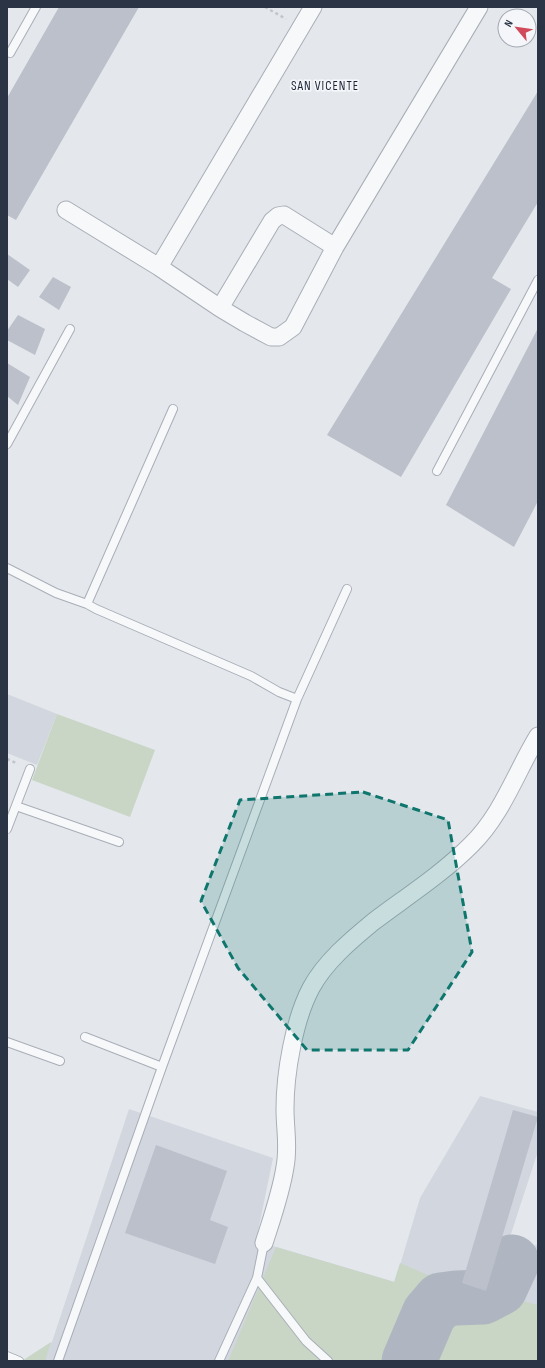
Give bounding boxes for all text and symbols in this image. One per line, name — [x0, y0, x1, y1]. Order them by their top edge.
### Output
north arrow — [497, 8, 537, 48]
text: N — [502, 18, 516, 29]
district label: SAN VICENTE — [291, 78, 359, 94]

